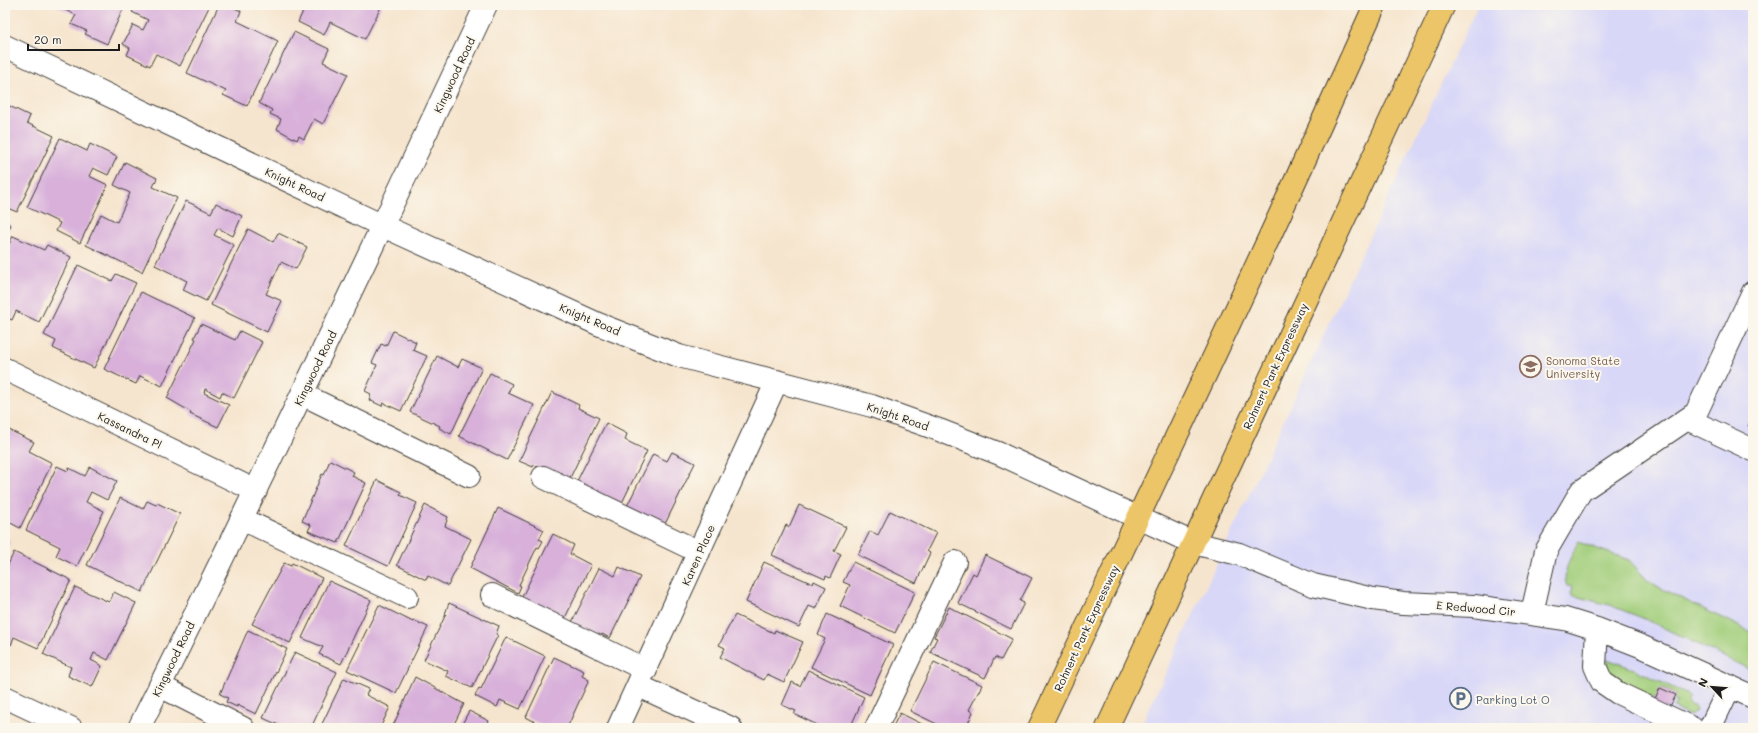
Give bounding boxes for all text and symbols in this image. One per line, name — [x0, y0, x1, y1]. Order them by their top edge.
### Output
scale bar — [28, 26, 119, 52]
text: 20 m — [34, 31, 62, 47]
street label: Kingwood Road — [430, 35, 478, 115]
street label: Knight Road — [263, 164, 327, 204]
street label: Knight Road — [557, 299, 623, 339]
street label: Rohnert Park Expressway — [1239, 300, 1311, 432]
street label: Kingwood Road — [290, 328, 340, 408]
school or university icon: Sonoma State University — [1518, 353, 1544, 379]
place label: Sonoma State University — [1546, 353, 1620, 381]
street label: Knight Road — [865, 398, 931, 434]
street label: Kassandra Pl — [95, 408, 165, 452]
street label: Karen Place — [678, 522, 718, 588]
street label: Rohnert Park Expressway — [1050, 562, 1122, 694]
street label: E Redwood Cir — [1436, 597, 1516, 619]
street label: Kingwood Road — [148, 619, 198, 699]
north arrow — [1692, 667, 1732, 707]
text: N — [1694, 675, 1711, 689]
parking icon: Parking Lot O — [1448, 686, 1474, 712]
place label: Parking Lot O — [1476, 692, 1550, 707]

